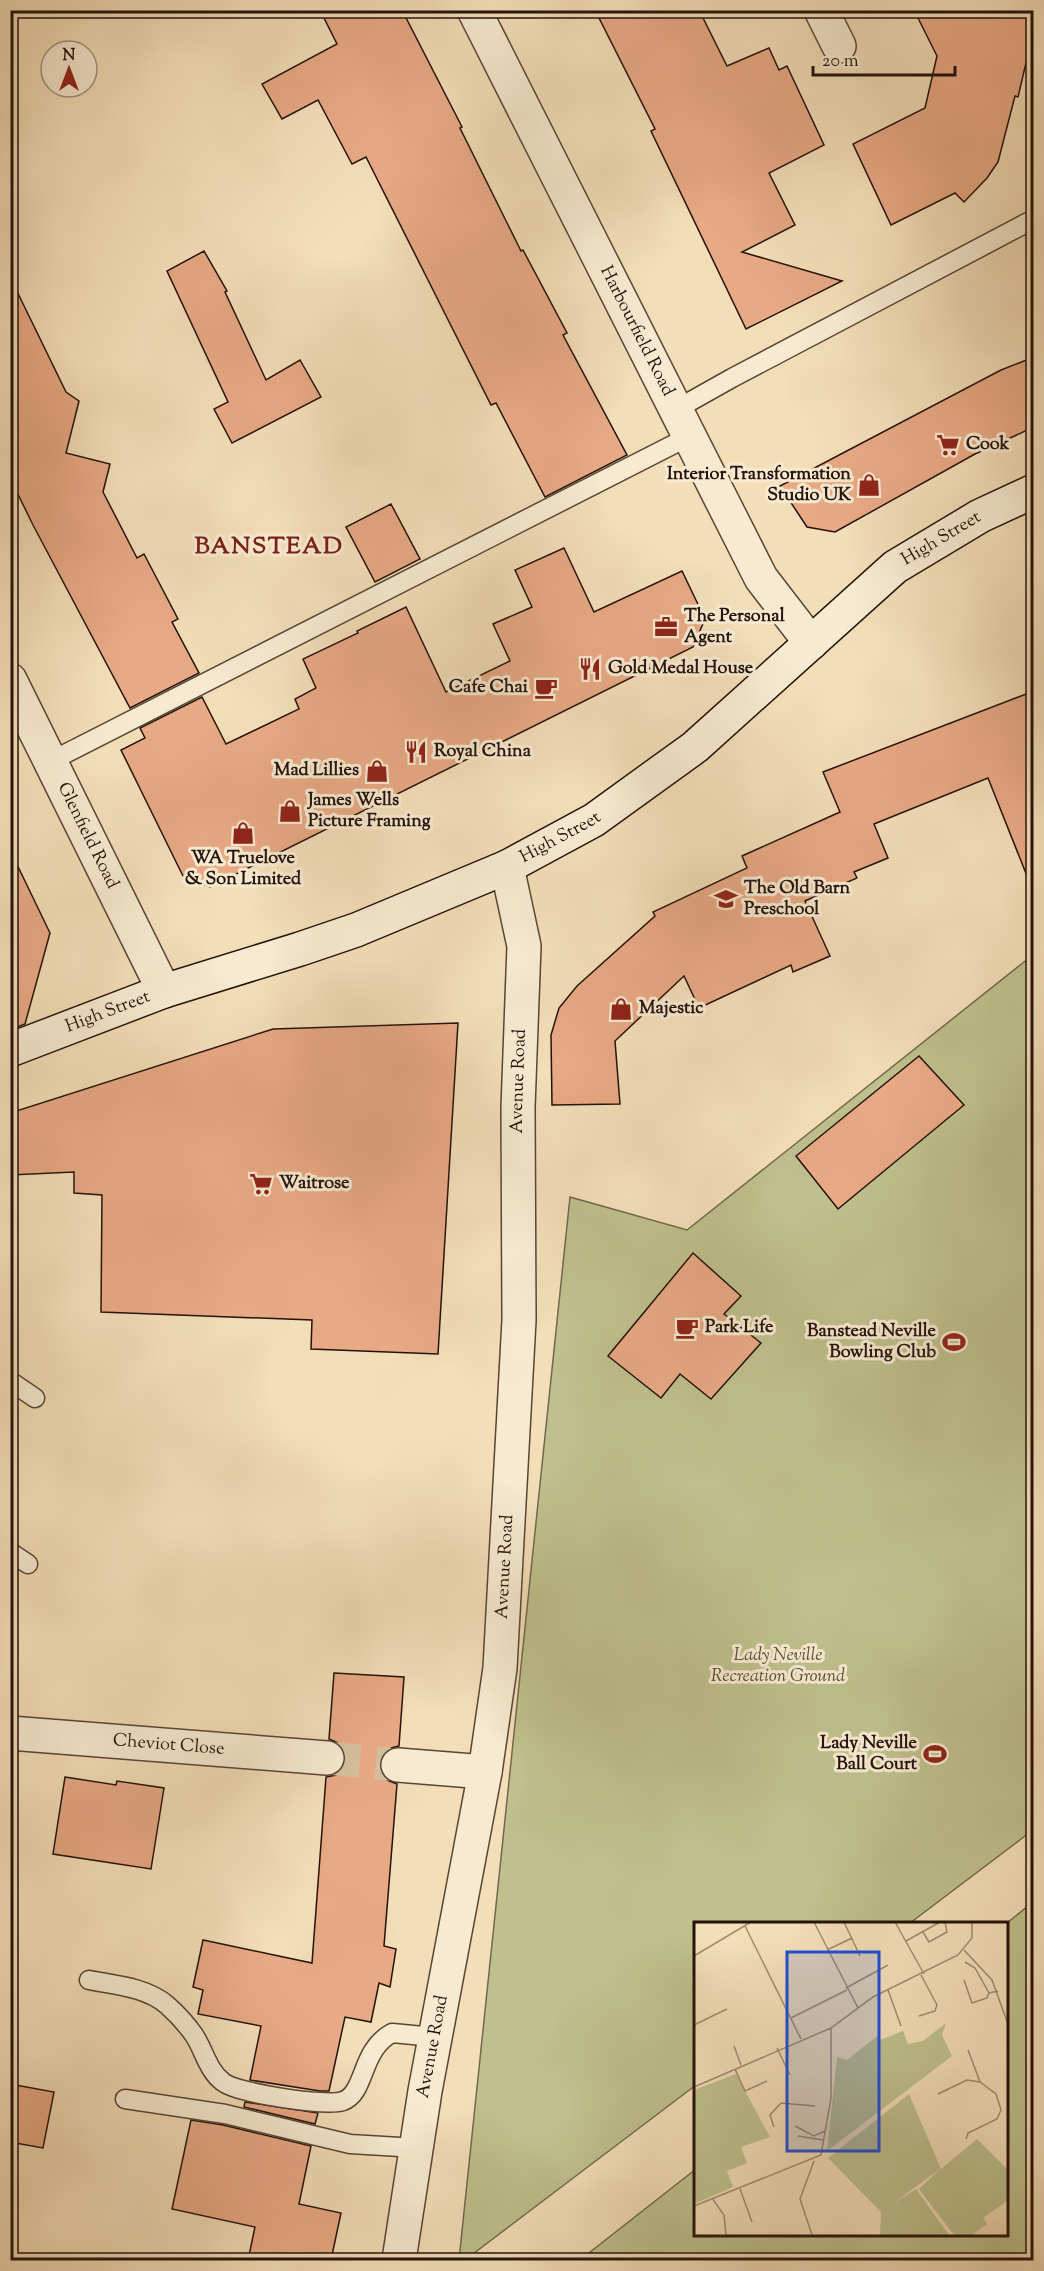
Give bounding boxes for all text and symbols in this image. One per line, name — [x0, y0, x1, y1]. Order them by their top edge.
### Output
north arrow — [39, 39, 99, 99]
scale bar — [813, 39, 956, 77]
text: N — [63, 45, 76, 68]
text: 20 m — [822, 49, 859, 75]
street label: Harbourfield Road — [592, 262, 680, 401]
supermarket icon: Cook — [935, 432, 961, 458]
place label: Cook — [966, 432, 1010, 458]
place label: Interior Transformation Studio UK — [667, 462, 852, 509]
shop icon: Interior Transformation Studio UK — [856, 472, 882, 498]
street label: High Street — [897, 505, 987, 573]
district label: BANSTEAD — [194, 530, 344, 564]
place label: The Personal Agent — [684, 604, 786, 651]
office icon: The Personal Agent — [653, 614, 679, 640]
restaurant icon: Gold Medal House — [577, 656, 603, 682]
place label: Gold Medal House — [608, 656, 754, 682]
place label: Cafe Chai — [449, 675, 529, 701]
cafe icon: Cafe Chai — [533, 675, 559, 701]
restaurant icon: Royal China — [403, 739, 429, 765]
place label: Royal China — [434, 739, 532, 765]
place label: Mad Lillies — [274, 758, 359, 784]
shop icon: Mad Lillies — [364, 758, 390, 784]
street label: Glenfield Road — [50, 778, 125, 894]
place label: James Wells Picture Framing — [306, 788, 431, 835]
shop icon: James Wells Picture Framing — [277, 798, 303, 824]
street label: High Street — [515, 806, 607, 871]
shop icon: WA Truelove & Son Limited — [230, 820, 256, 846]
place label: WA Truelove & Son Limited — [185, 846, 302, 893]
place label: The Old Barn Preschool — [744, 876, 851, 923]
school or university icon: The Old Barn Preschool — [713, 886, 739, 912]
street label: High Street — [62, 984, 154, 1040]
shop icon: Majestic — [608, 996, 634, 1022]
place label: Majestic — [639, 996, 704, 1022]
street label: Avenue Road — [505, 1028, 534, 1133]
supermarket icon: Waitrose — [248, 1171, 274, 1197]
place label: Waitrose — [279, 1171, 350, 1197]
cafe icon: Park Life — [674, 1315, 700, 1341]
place label: Park Life — [705, 1315, 774, 1341]
place label: Banstead Neville Bowling Club — [807, 1319, 937, 1366]
sports icon: Banstead Neville Bowling Club — [941, 1329, 967, 1355]
street label: Avenue Road — [490, 1514, 521, 1620]
park label: Lady Neville Recreation Ground — [711, 1643, 845, 1690]
street label: Cheviot Close — [112, 1728, 225, 1763]
place label: Lady Neville Ball Court — [820, 1731, 918, 1778]
sports icon: Lady Neville Ball Court — [922, 1741, 948, 1767]
inset map — [694, 1922, 1008, 2235]
street label: Avenue Road — [411, 1993, 456, 2100]

